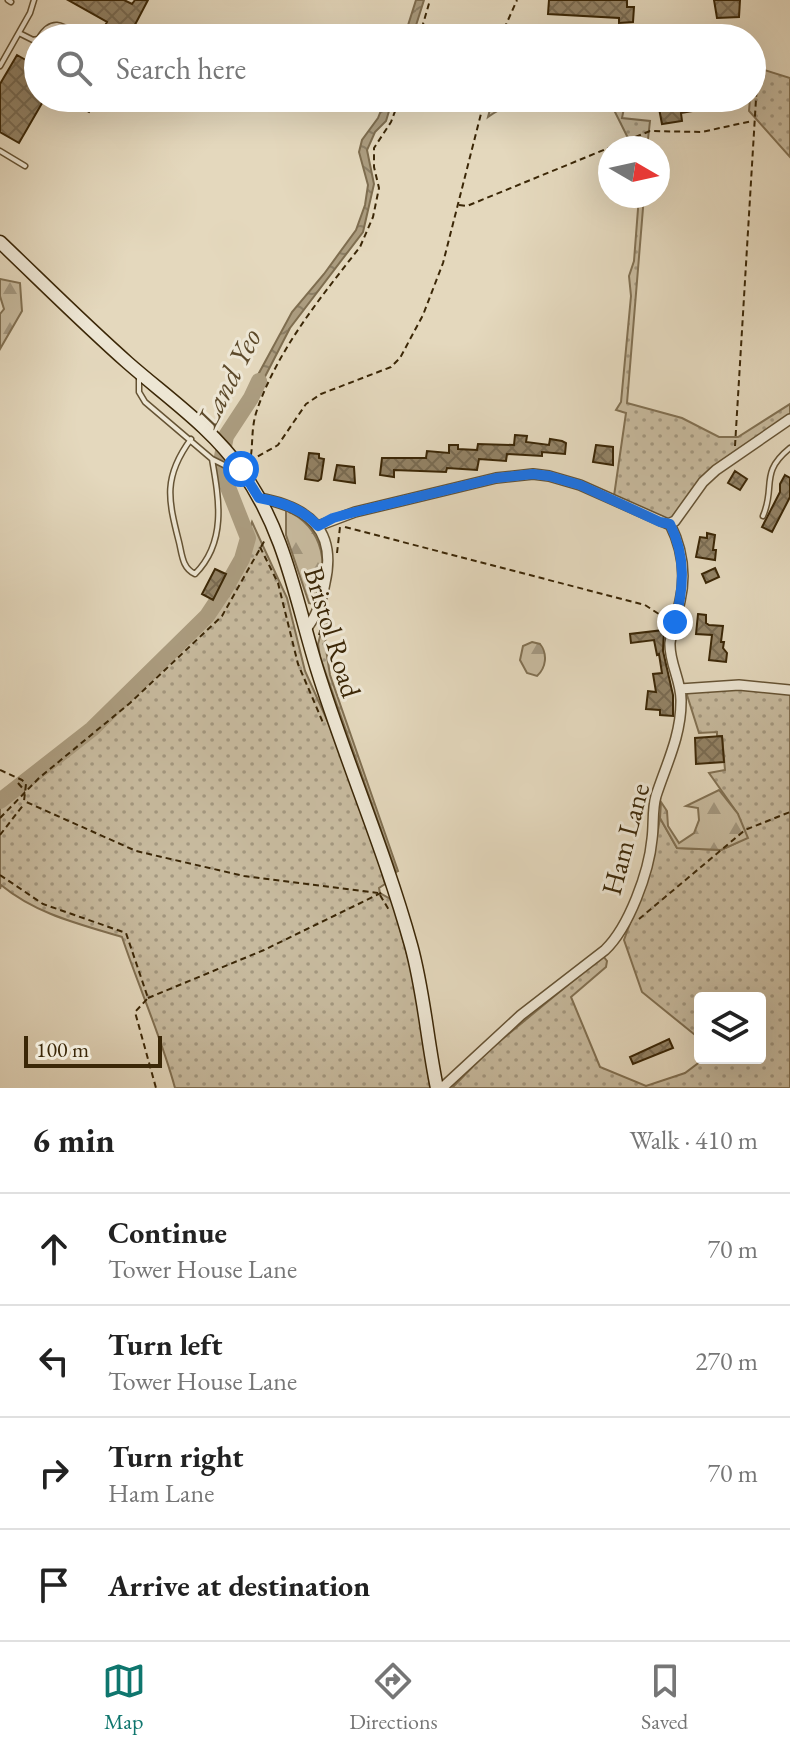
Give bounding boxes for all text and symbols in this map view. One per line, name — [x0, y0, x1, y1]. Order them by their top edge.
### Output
search box — [24, 24, 766, 112]
icon: search — [52, 46, 96, 90]
text: Search here — [116, 49, 246, 88]
north arrow — [598, 136, 670, 208]
water label: Land Yeo — [187, 322, 270, 435]
route start — [223, 451, 259, 487]
street label: Bristol Road — [296, 562, 370, 703]
route end — [657, 604, 693, 640]
street label: Ham Lane — [593, 779, 657, 899]
map controls — [694, 992, 766, 1064]
button: layers — [694, 992, 766, 1064]
scale bar — [24, 1032, 162, 1068]
text: 100 m — [36, 1035, 89, 1064]
text: 6 min — [32, 1118, 115, 1162]
text: Walk · 410 m — [630, 1123, 758, 1157]
text: Continue — [108, 1213, 227, 1252]
icon: ahead — [32, 1227, 76, 1271]
text: 70 m — [708, 1232, 758, 1266]
text: Tower House Lane — [108, 1252, 297, 1286]
text: Turn left — [108, 1325, 222, 1364]
icon: left — [32, 1339, 76, 1383]
text: 270 m — [695, 1344, 758, 1378]
text: Tower House Lane — [108, 1364, 297, 1398]
text: Turn right — [108, 1437, 244, 1476]
icon: right — [32, 1451, 76, 1495]
text: 70 m — [708, 1456, 758, 1490]
text: Ham Lane — [108, 1476, 214, 1510]
icon: arrive — [32, 1563, 76, 1607]
text: Arrive at destination — [108, 1566, 370, 1605]
tab: Map — [102, 1659, 146, 1736]
tab: Directions — [349, 1659, 438, 1736]
tab: Saved — [641, 1659, 688, 1736]

